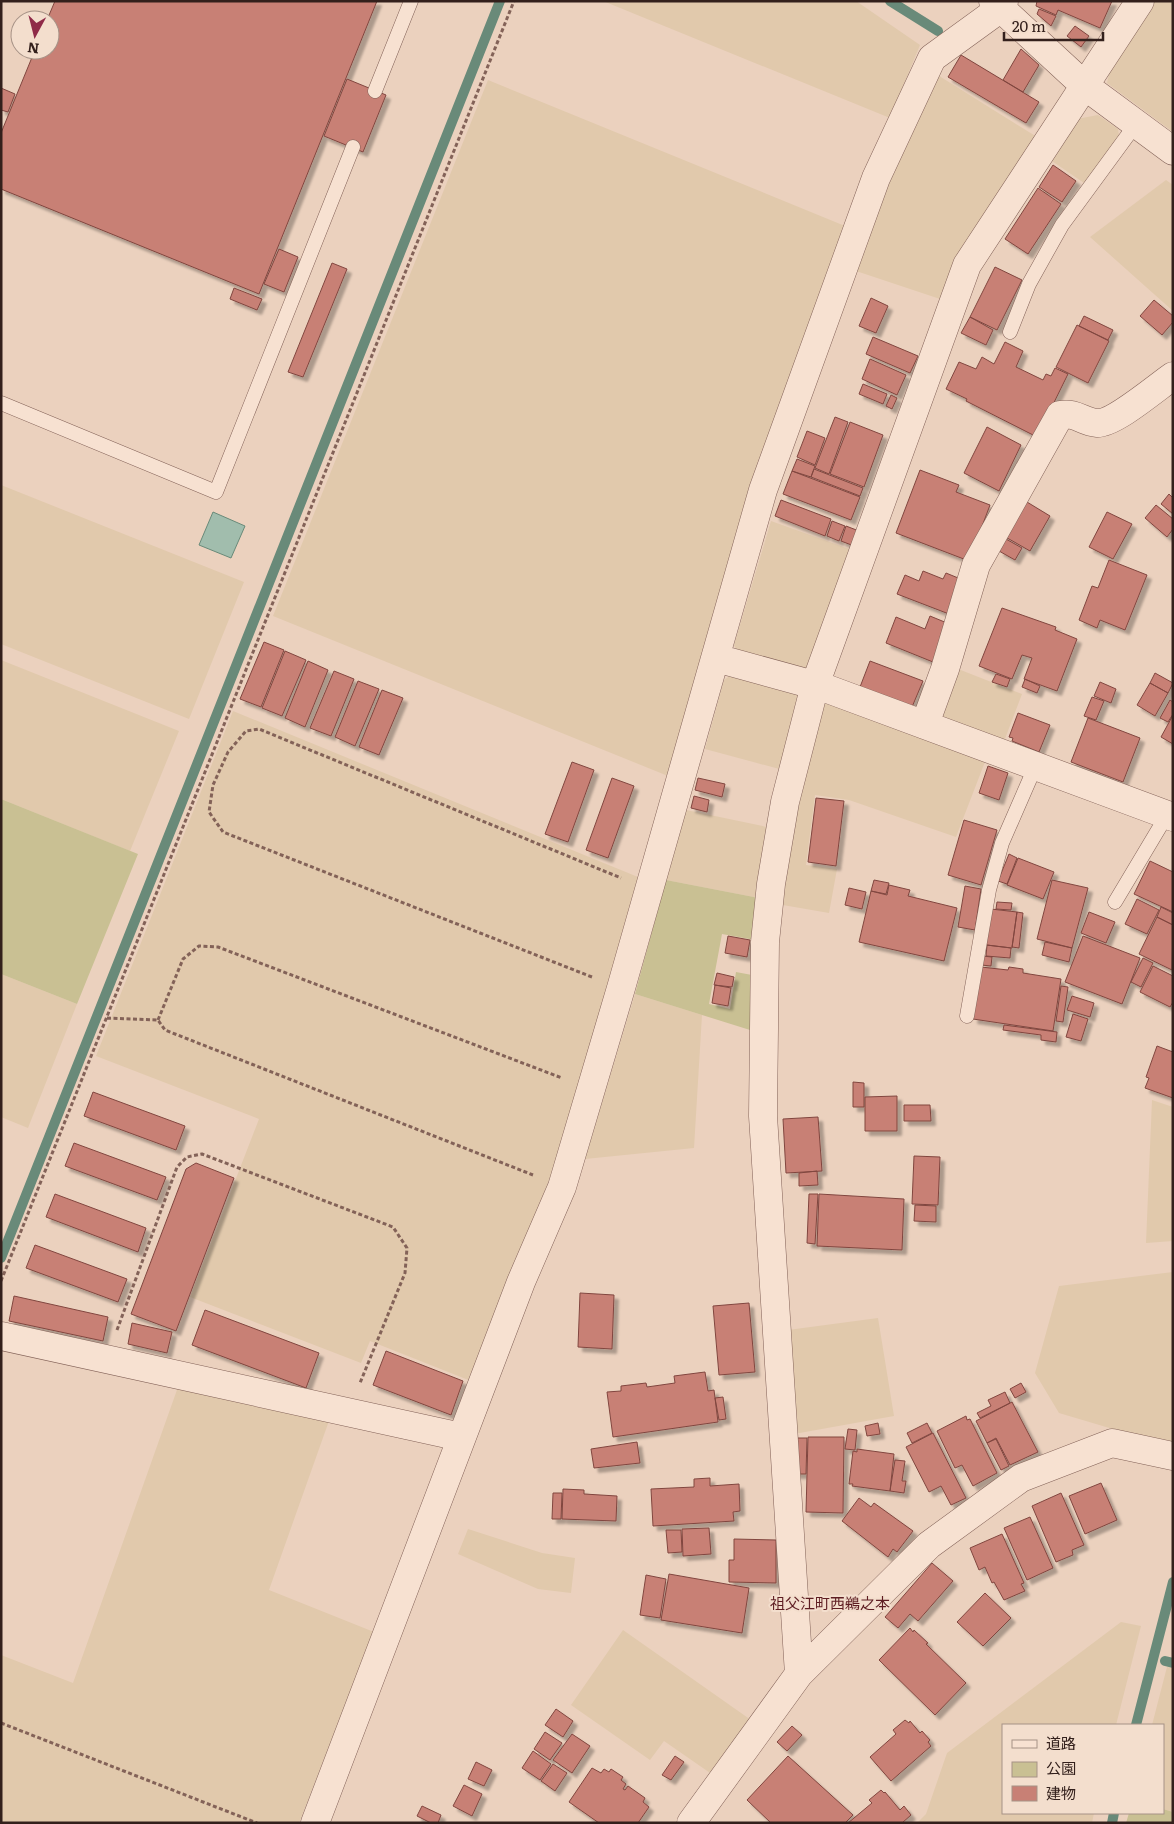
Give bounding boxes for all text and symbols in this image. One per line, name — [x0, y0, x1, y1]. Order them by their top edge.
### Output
north arrow — [10, 10, 60, 60]
scale bar — [1004, 10, 1103, 42]
text: 20 m — [1012, 14, 1046, 37]
text: N — [26, 38, 40, 60]
district label: 祖父江町西鵜之本 — [770, 1591, 890, 1614]
legend — [1002, 1724, 1164, 1814]
text: 道路 — [1046, 1731, 1076, 1754]
text: 公園 — [1046, 1756, 1076, 1779]
text: 建物 — [1046, 1781, 1076, 1804]

